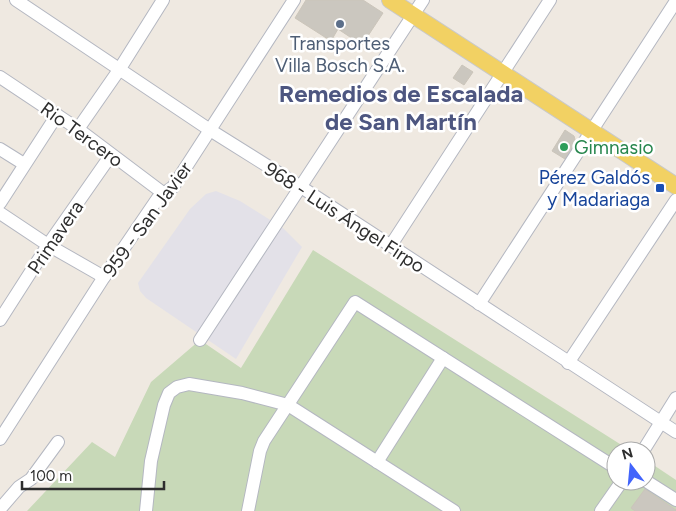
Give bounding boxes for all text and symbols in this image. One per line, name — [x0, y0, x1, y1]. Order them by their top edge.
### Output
marker: Transportes Villa Bosch S.A. — [334, 18, 346, 30]
place label: Transportes Villa Bosch S.A. — [275, 32, 405, 77]
district label: Remedios de Escalada de San Martín — [279, 79, 523, 136]
street label: Rio Tercero — [36, 97, 127, 172]
place label: Gimnasio — [574, 136, 654, 159]
marker: Gimnasio — [558, 141, 570, 153]
street label: 959 - San Javier — [98, 157, 197, 281]
street label: 968 - Luis Ángel Firpo — [260, 157, 429, 278]
place label: Pérez Galdós y Madariaga — [539, 166, 650, 211]
marker: Pérez Galdós y Madariaga — [654, 182, 666, 194]
street label: Primavera — [22, 196, 88, 278]
north arrow — [606, 441, 656, 491]
text: N — [620, 444, 635, 464]
scale bar — [22, 458, 165, 490]
text: 100 m — [30, 467, 72, 485]

